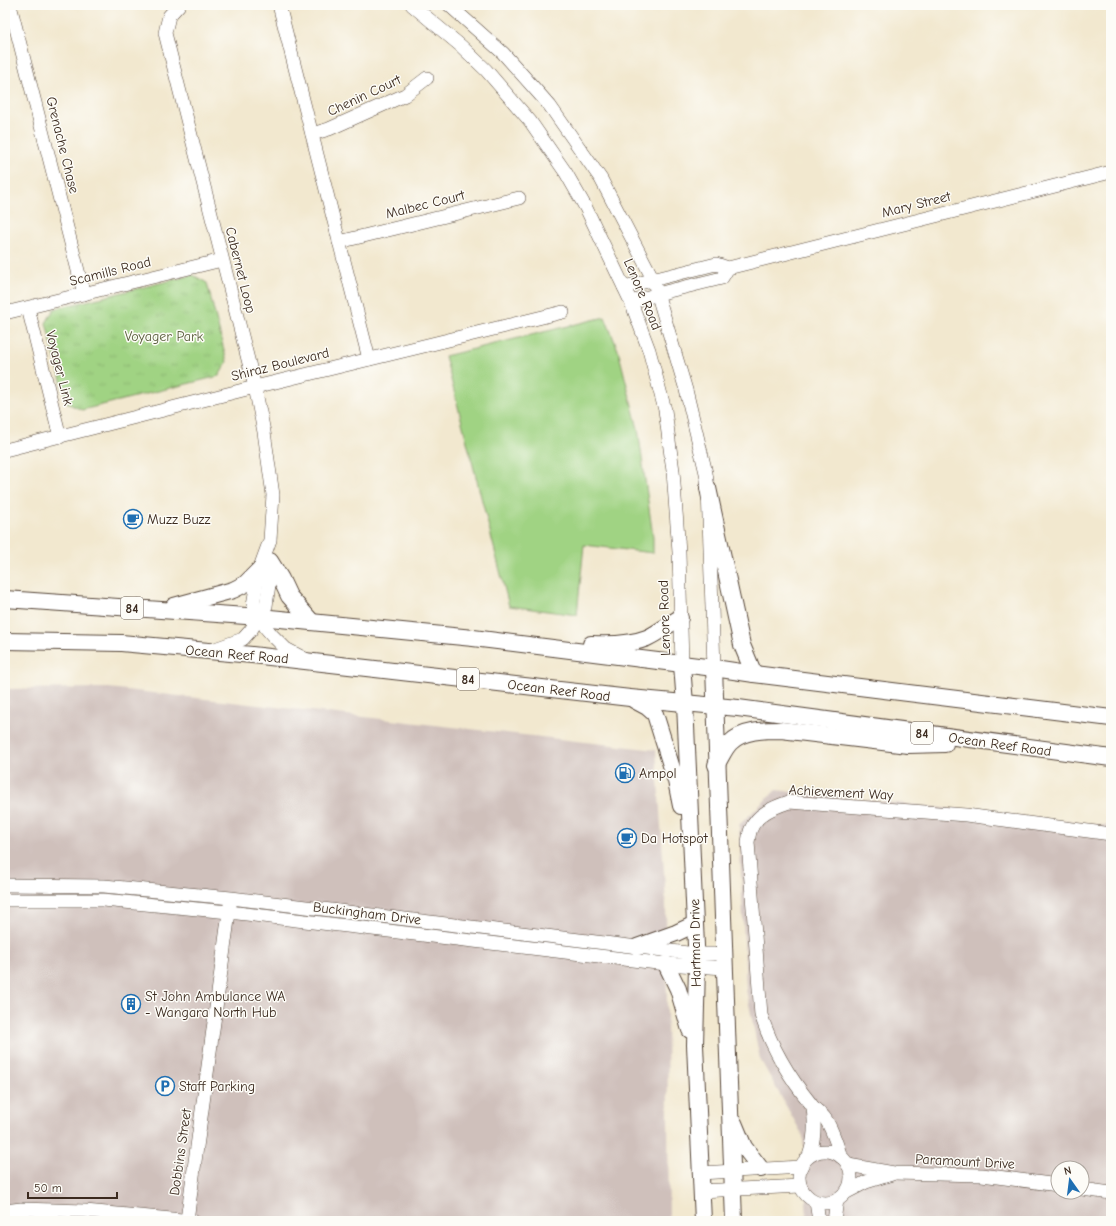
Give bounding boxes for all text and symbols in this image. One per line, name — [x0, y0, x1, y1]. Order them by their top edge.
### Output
street label: Chenin Court — [325, 71, 405, 120]
street label: Grenache Chase — [42, 95, 83, 195]
street label: Malbec Court — [384, 186, 467, 222]
street label: Mary Street — [880, 187, 953, 221]
street label: Cabernet Loop — [222, 225, 259, 315]
street label: Scamills Road — [68, 253, 153, 290]
street label: Lenore Road — [620, 256, 665, 333]
park label: Voyager Park — [125, 328, 204, 345]
street label: Voyager Link — [42, 329, 77, 408]
street label: Shiraz Boulevard — [229, 344, 331, 385]
cafe icon: Muzz Buzz — [122, 508, 144, 530]
place label: Muzz Buzz — [147, 511, 211, 528]
street label: Lenore Road — [655, 580, 674, 656]
road number: 84 — [121, 597, 143, 619]
street label: Ocean Reef Road — [185, 642, 289, 667]
road number: 84 — [457, 668, 479, 690]
street label: Ocean Reef Road — [507, 676, 611, 705]
road number: 84 — [911, 722, 933, 744]
street label: Ocean Reef Road — [948, 729, 1052, 760]
fuel station icon: Ampol — [614, 762, 636, 784]
place label: Ampol — [639, 765, 677, 782]
street label: Achievement Way — [788, 781, 895, 804]
cafe icon: Da Hotspot — [616, 827, 638, 849]
place label: Da Hotspot — [641, 830, 709, 847]
street label: Buckingham Drive — [312, 898, 422, 929]
street label: Hartman Drive — [686, 899, 705, 987]
place label: St John Ambulance WA - Wangara North Hub — [145, 988, 286, 1021]
building icon: St John Ambulance WA - Wangara North Hub — [120, 993, 142, 1015]
parking icon: Staff Parking — [154, 1075, 176, 1097]
place label: Staff Parking — [179, 1078, 255, 1095]
street label: Dobbins Street — [166, 1106, 195, 1197]
street label: Paramount Drive — [915, 1150, 1015, 1173]
north arrow — [1050, 1160, 1090, 1200]
text: N — [1063, 1164, 1073, 1178]
scale bar — [28, 1174, 117, 1200]
text: 50 m — [34, 1181, 62, 1195]

